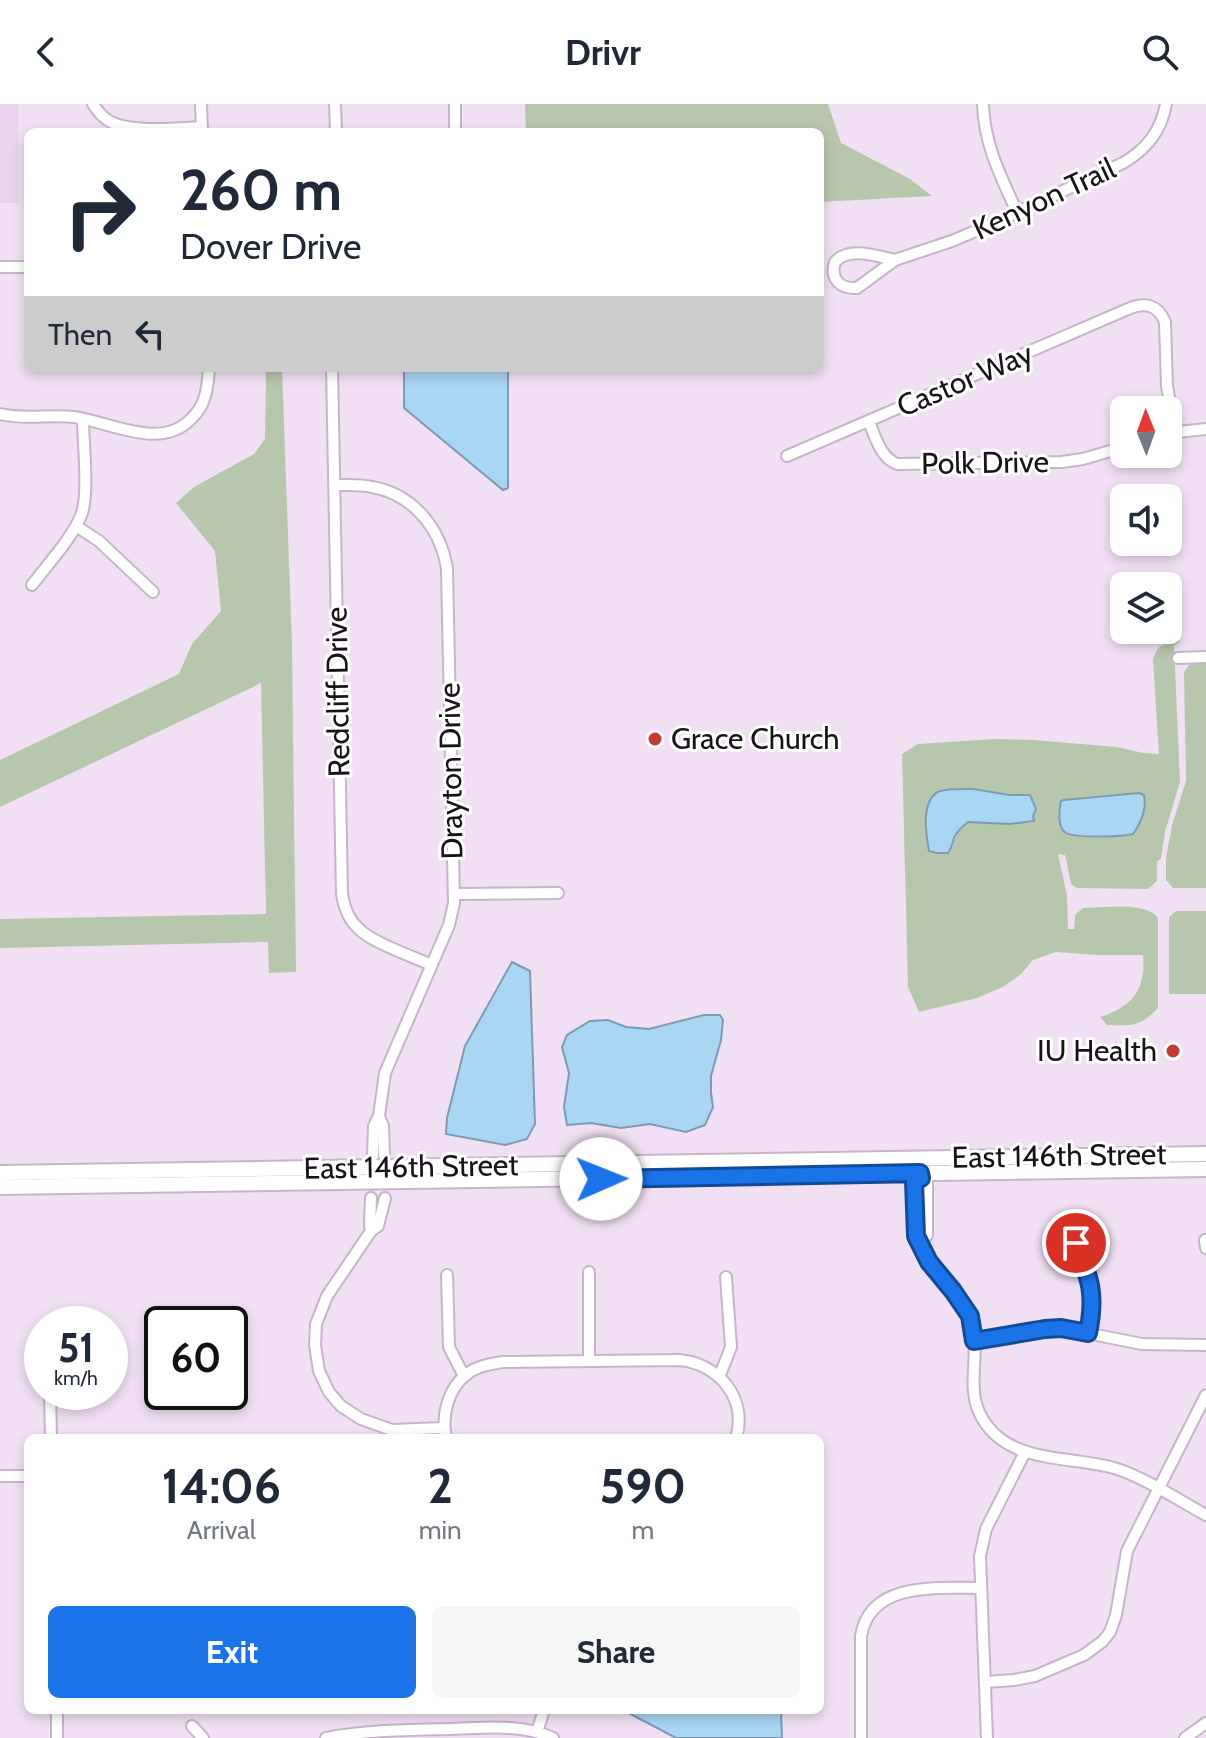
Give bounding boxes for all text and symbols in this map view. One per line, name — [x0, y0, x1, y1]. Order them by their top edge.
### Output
icon: back — [24, 30, 68, 74]
text: Drivr — [565, 30, 641, 74]
icon: search — [1138, 30, 1182, 74]
street label: Kenyon Trail — [967, 149, 1121, 248]
text: 260 m — [180, 156, 342, 224]
icon: right — [48, 160, 152, 264]
text: Dover Drive — [180, 224, 361, 268]
icon: left — [128, 312, 172, 356]
text: Then — [48, 316, 112, 353]
street label: Castor Way — [891, 334, 1038, 425]
north arrow — [1110, 396, 1182, 468]
map controls — [1110, 396, 1182, 644]
street label: Polk Drive — [921, 443, 1049, 482]
button: sound — [1110, 484, 1182, 556]
button: layers — [1110, 572, 1182, 644]
street label: Redcliff Drive — [318, 606, 357, 778]
street label: Drayton Drive — [430, 682, 471, 860]
place label: Grace Church — [671, 720, 840, 757]
marker: Grace Church — [646, 730, 664, 748]
place label: IU Health — [1037, 1032, 1157, 1069]
marker: IU Health — [1164, 1042, 1182, 1060]
street label: East 146th Street — [951, 1135, 1167, 1176]
position arrow — [559, 1137, 643, 1221]
street label: East 146th Street — [303, 1146, 519, 1187]
pin — [1042, 1209, 1110, 1277]
icon: arrive — [1054, 1221, 1098, 1265]
speed limit sign: 60 — [144, 1306, 248, 1410]
text: 51 — [58, 1323, 94, 1372]
text: km/h — [54, 1366, 98, 1390]
text: 14:06 — [162, 1457, 281, 1515]
text: 2 — [427, 1457, 453, 1515]
text: 590 — [599, 1457, 686, 1515]
text: Arrival — [187, 1514, 256, 1546]
text: min — [419, 1514, 462, 1546]
text: m — [631, 1514, 654, 1546]
button: Exit — [48, 1606, 416, 1698]
button: Share — [432, 1606, 800, 1698]

